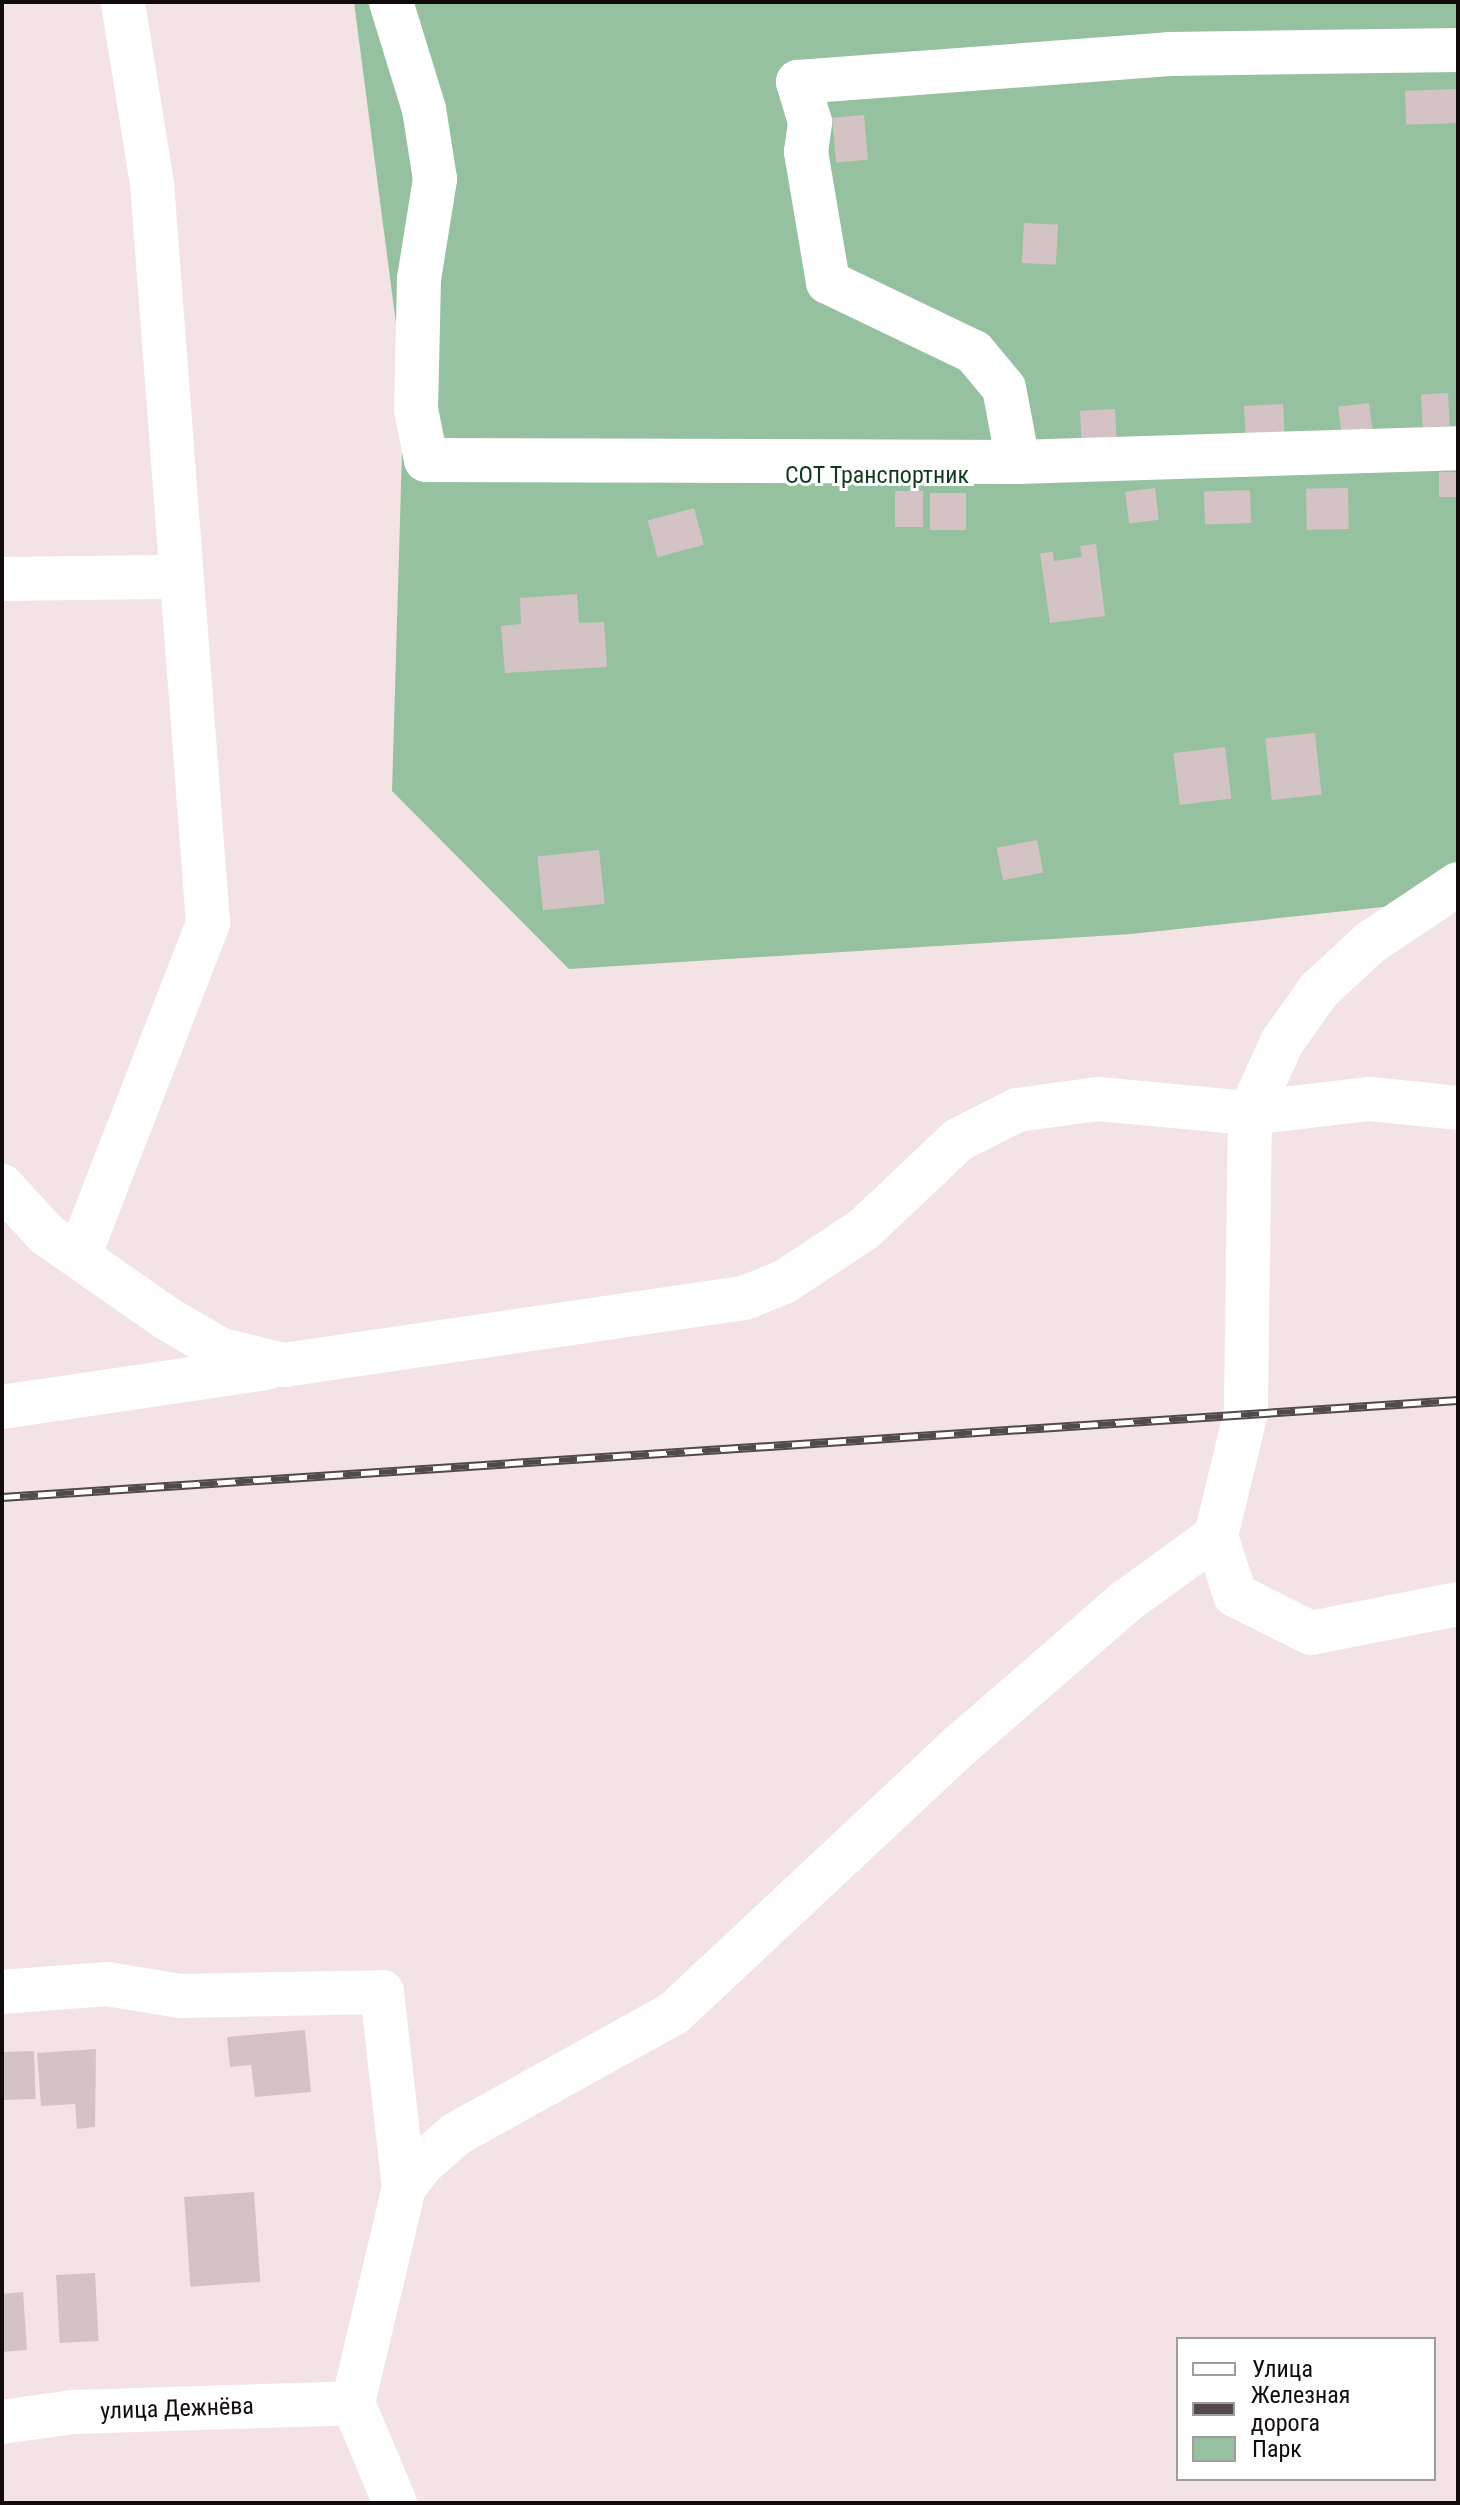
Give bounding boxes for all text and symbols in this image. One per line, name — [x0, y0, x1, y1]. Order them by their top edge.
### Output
park label: СОТ Транспортник — [785, 462, 969, 490]
legend — [1176, 2337, 1436, 2481]
text: Улица — [1252, 2355, 1313, 2383]
text: Железная дорога — [1251, 2381, 1350, 2437]
street label: улица Дежнёва — [100, 2392, 254, 2426]
text: Парк — [1252, 2435, 1302, 2463]

